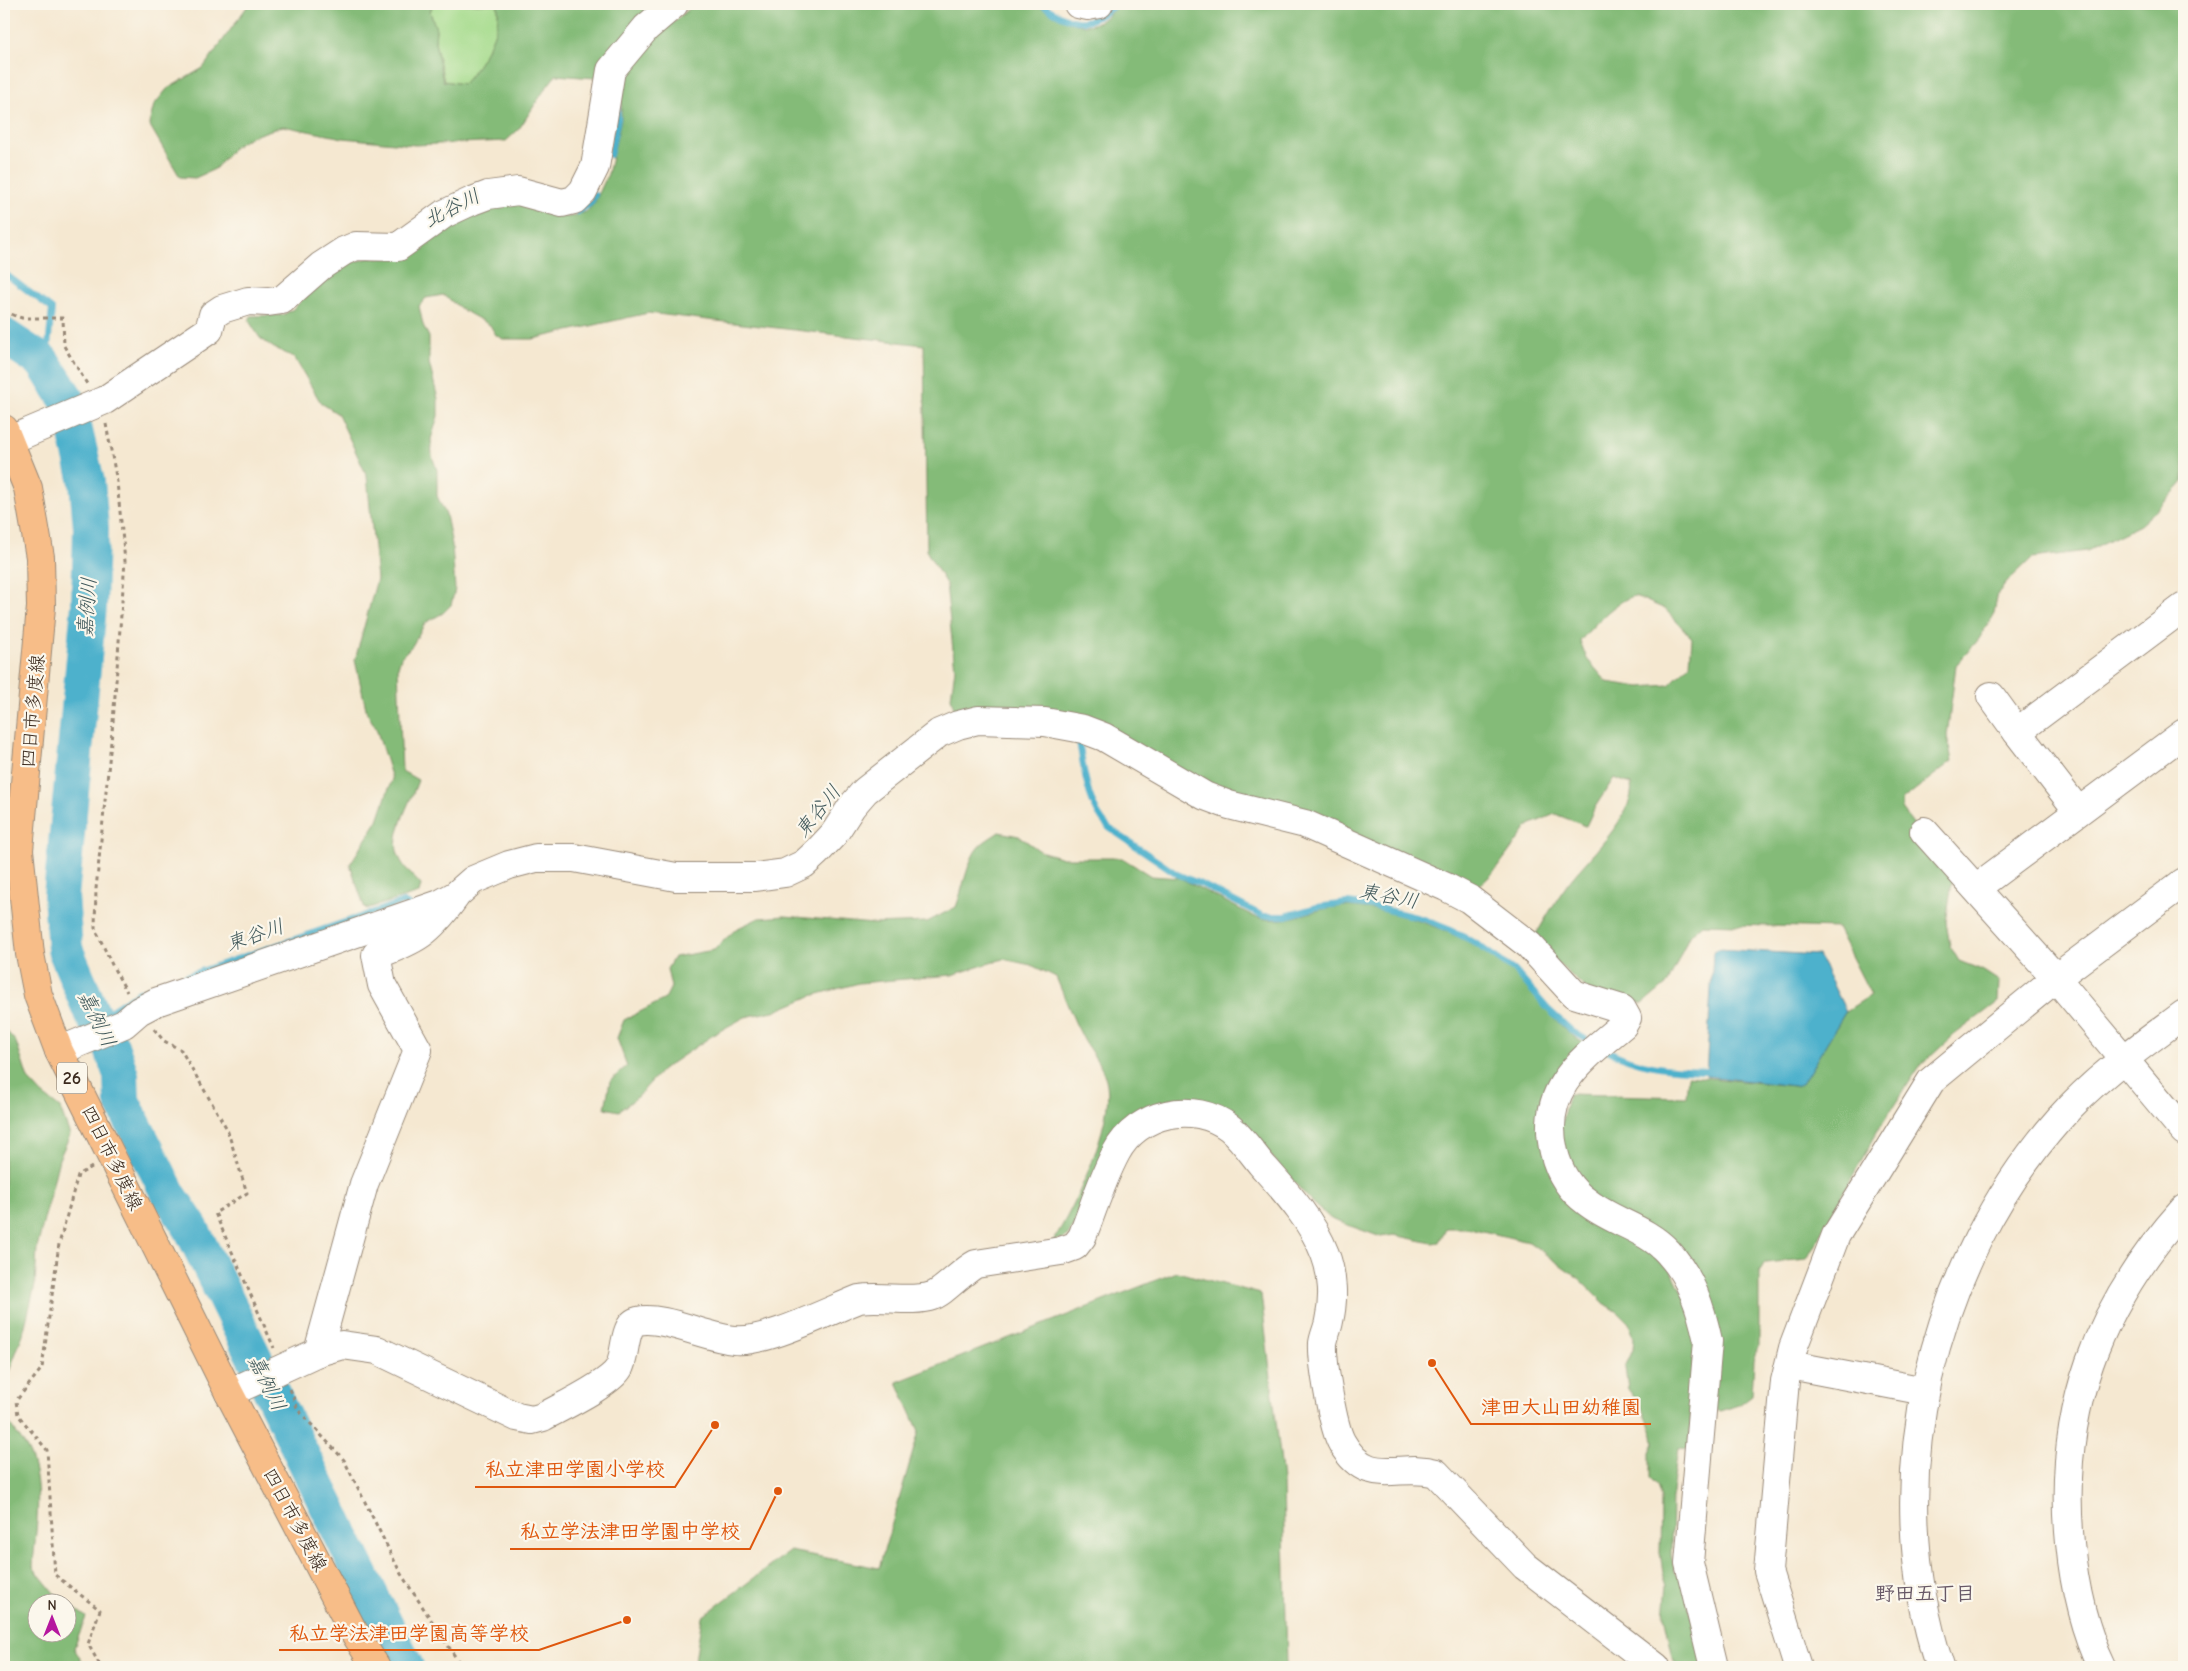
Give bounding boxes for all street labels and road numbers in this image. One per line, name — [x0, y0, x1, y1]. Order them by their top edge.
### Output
street label: 四日市多度線 — [17, 653, 49, 769]
road number: 26 — [57, 1062, 87, 1094]
street label: 四日市多度線 — [77, 1102, 147, 1214]
street label: 四日市多度線 — [259, 1465, 331, 1575]

